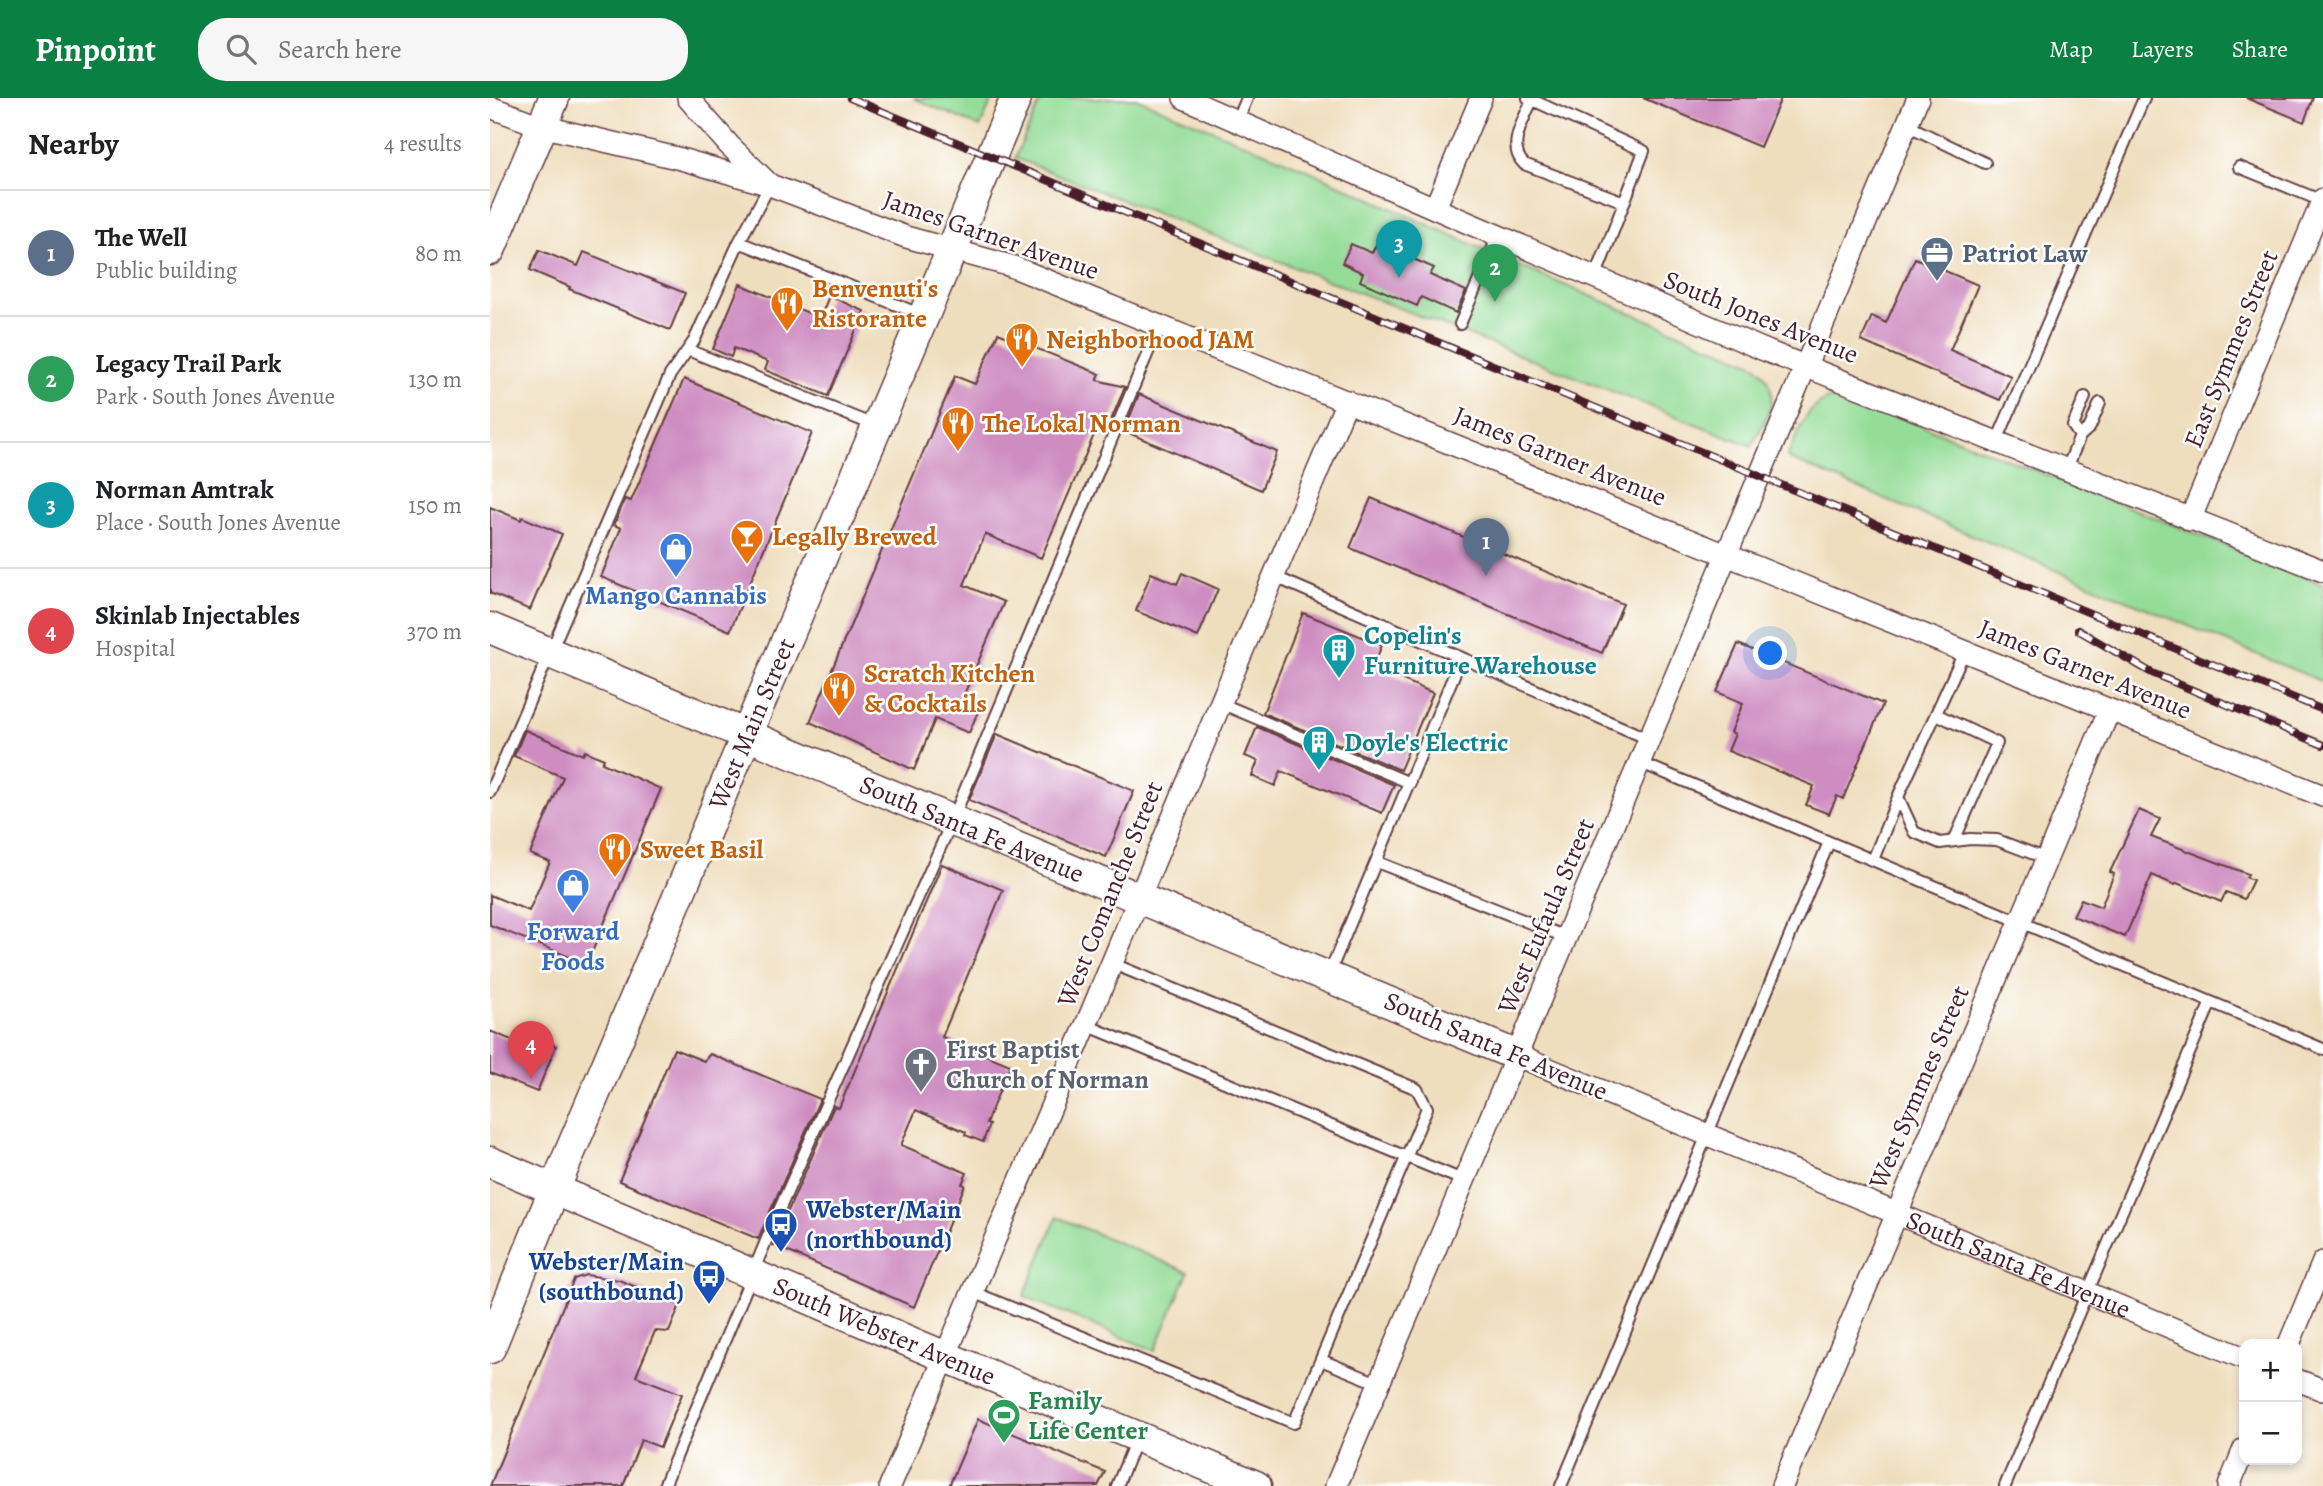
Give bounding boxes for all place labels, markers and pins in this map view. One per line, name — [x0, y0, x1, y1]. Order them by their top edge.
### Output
pin: 3 — [1376, 220, 1422, 278]
office icon: Patriot Law — [1918, 234, 1956, 283]
place label: Patriot Law — [1962, 236, 2088, 271]
pin: 2 — [1472, 244, 1518, 302]
place label: Benvenuti's Ristorante — [812, 271, 938, 336]
restaurant icon: Benvenuti's Ristorante — [768, 284, 806, 333]
restaurant icon: Neighborhood JAM — [1003, 320, 1041, 369]
place label: Neighborhood JAM — [1046, 322, 1255, 357]
restaurant icon: The Lokal Norman — [939, 404, 977, 453]
place label: The Lokal Norman — [982, 406, 1181, 441]
bar icon: Legally Brewed — [728, 517, 766, 566]
pin: 1 — [1463, 518, 1509, 576]
place label: Legally Brewed — [772, 519, 938, 554]
shop icon: Mango Cannabis — [657, 530, 695, 579]
place label: Mango Cannabis — [585, 578, 767, 613]
place label: Copelin's Furniture Warehouse — [1364, 618, 1597, 683]
building icon: Copelin's Furniture Warehouse — [1320, 631, 1358, 680]
place label: Scratch Kitchen & Cocktails — [864, 656, 1036, 721]
restaurant icon: Scratch Kitchen & Cocktails — [820, 669, 858, 718]
building icon: Doyle's Electric — [1300, 723, 1338, 772]
place label: Doyle's Electric — [1344, 725, 1508, 760]
restaurant icon: Sweet Basil — [596, 830, 634, 879]
place label: Sweet Basil — [640, 832, 764, 867]
shop icon: Forward Foods — [554, 866, 592, 915]
place label: Forward Foods — [527, 914, 620, 979]
pin: 4 — [508, 1021, 554, 1079]
place label: First Baptist Church of Norman — [946, 1032, 1149, 1097]
church icon: First Baptist Church of Norman — [902, 1045, 940, 1094]
place label: Webster/Main (northbound) — [805, 1192, 962, 1257]
bus stop icon: Webster/Main (northbound) — [762, 1205, 800, 1254]
place label: Webster/Main (southbound) — [528, 1244, 684, 1309]
bus stop icon: Webster/Main (southbound) — [690, 1257, 728, 1306]
place label: Family Life Center — [1028, 1383, 1148, 1448]
sports icon: Family Life Center — [985, 1396, 1023, 1445]

